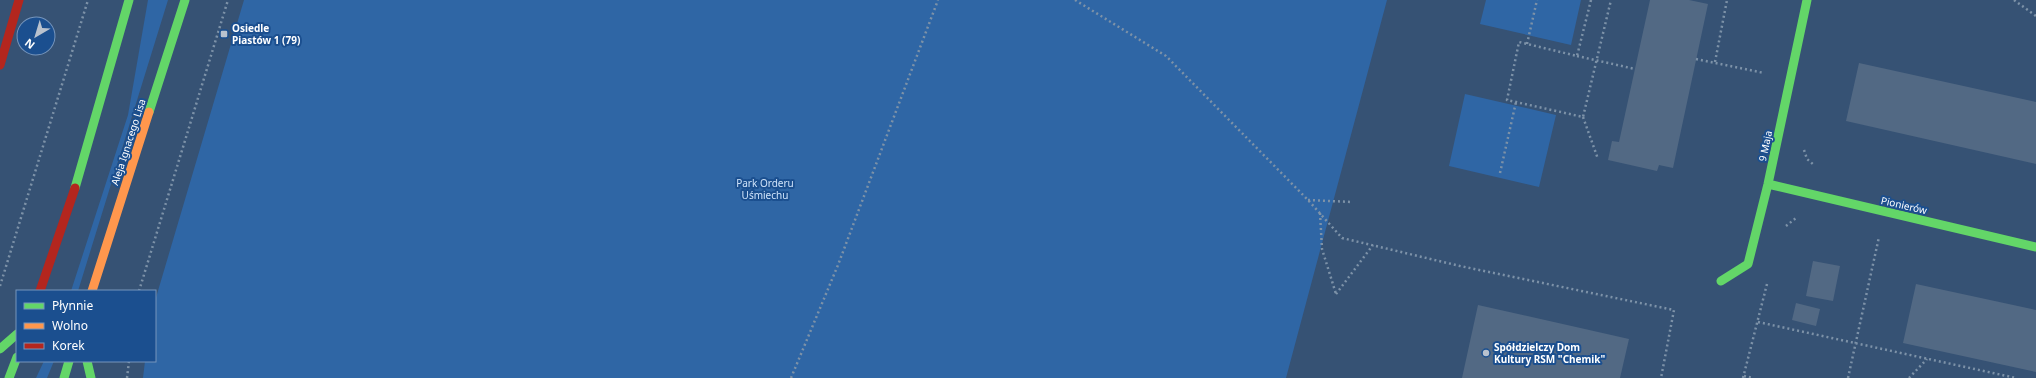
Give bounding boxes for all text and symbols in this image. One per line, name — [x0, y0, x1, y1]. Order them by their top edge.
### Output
north arrow — [16, 16, 56, 56]
place label: Osiedle Piastów 1 (79) — [232, 21, 300, 47]
marker: Osiedle Piastów 1 (79) — [219, 29, 229, 39]
text: N — [21, 36, 38, 53]
street label: Aleja Ignacego Lisa — [107, 97, 149, 187]
street label: 9 Maja — [1755, 129, 1775, 163]
park label: Park Orderu Uśmiechu — [736, 176, 794, 202]
street label: Pionierów — [1880, 193, 1928, 217]
legend — [16, 290, 156, 362]
text: Płynnie — [52, 297, 93, 314]
text: Wolno — [52, 317, 88, 334]
text: Korek — [52, 337, 85, 354]
place label: Spółdzielczy Dom Kultury RSM "Chemik" — [1494, 340, 1605, 366]
marker: Spółdzielczy Dom Kultury RSM "Chemik" — [1481, 348, 1491, 358]

